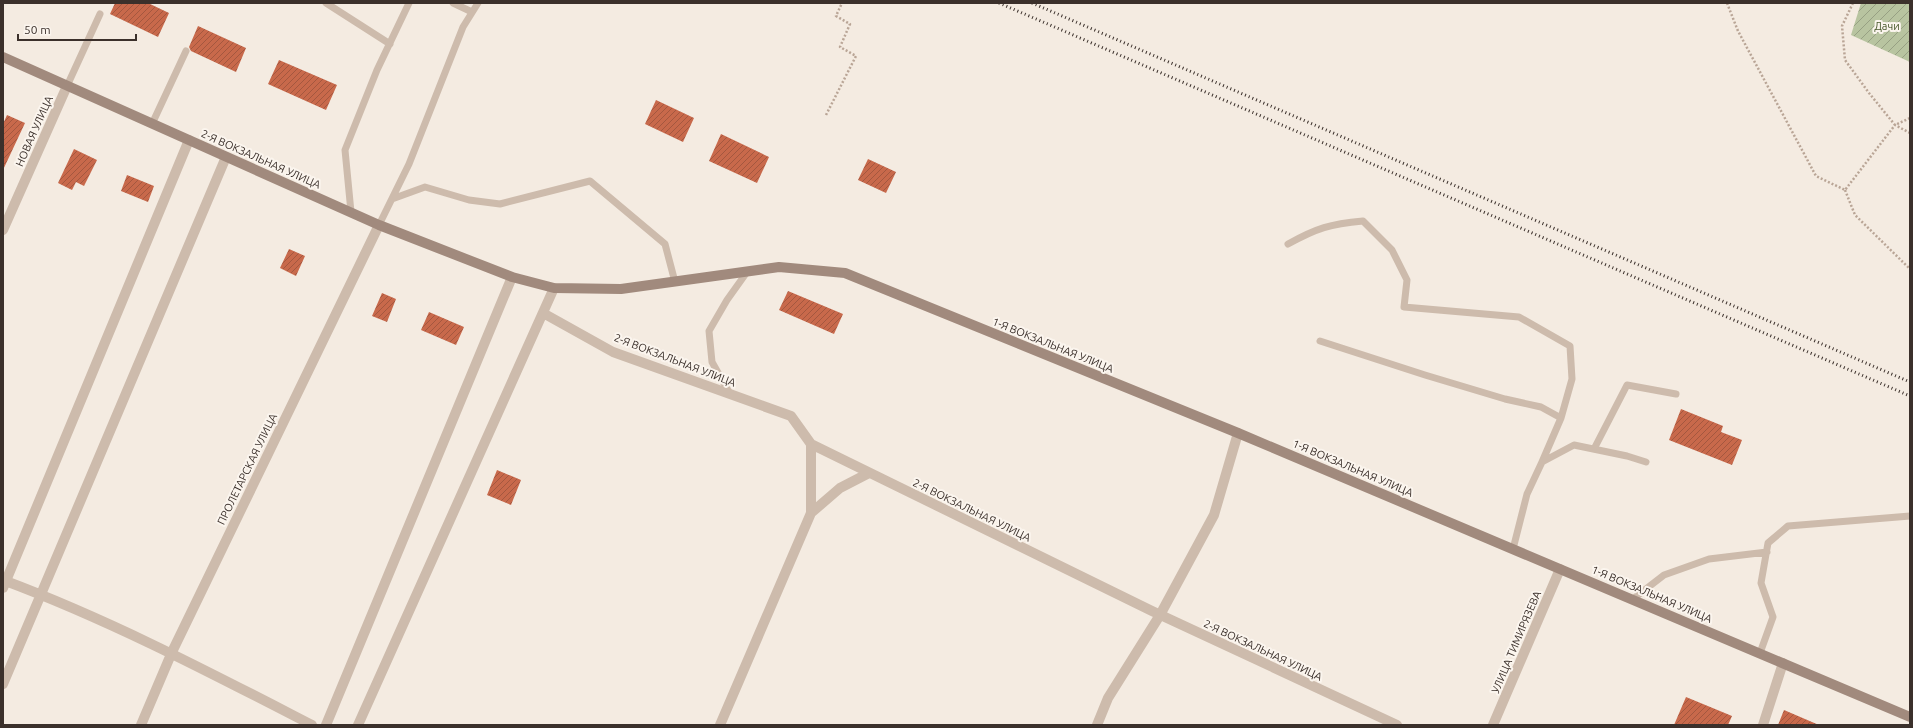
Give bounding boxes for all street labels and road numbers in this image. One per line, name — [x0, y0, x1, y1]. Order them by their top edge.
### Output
street label: НОВАЯ УЛИЦА — [13, 93, 55, 168]
street label: 2-Я ВОКЗАЛЬНАЯ УЛИЦА — [199, 127, 323, 191]
street label: 1-Я ВОКЗАЛЬНАЯ УЛИЦА — [991, 315, 1116, 375]
street label: 2-Я ВОКЗАЛЬНАЯ УЛИЦА — [612, 331, 738, 389]
street label: ПРОЛЕТАРСКАЯ УЛИЦА — [215, 411, 280, 527]
street label: 1-Я ВОКЗАЛЬНАЯ УЛИЦА — [1291, 437, 1416, 499]
street label: 2-Я ВОКЗАЛЬНАЯ УЛИЦА — [911, 476, 1034, 544]
street label: 1-Я ВОКЗАЛЬНАЯ УЛИЦА — [1590, 563, 1715, 625]
street label: УЛИЦА ТИМИРЯЗЕВА — [1489, 588, 1543, 695]
street label: 2-Я ВОКЗАЛЬНАЯ УЛИЦА — [1202, 617, 1325, 683]

